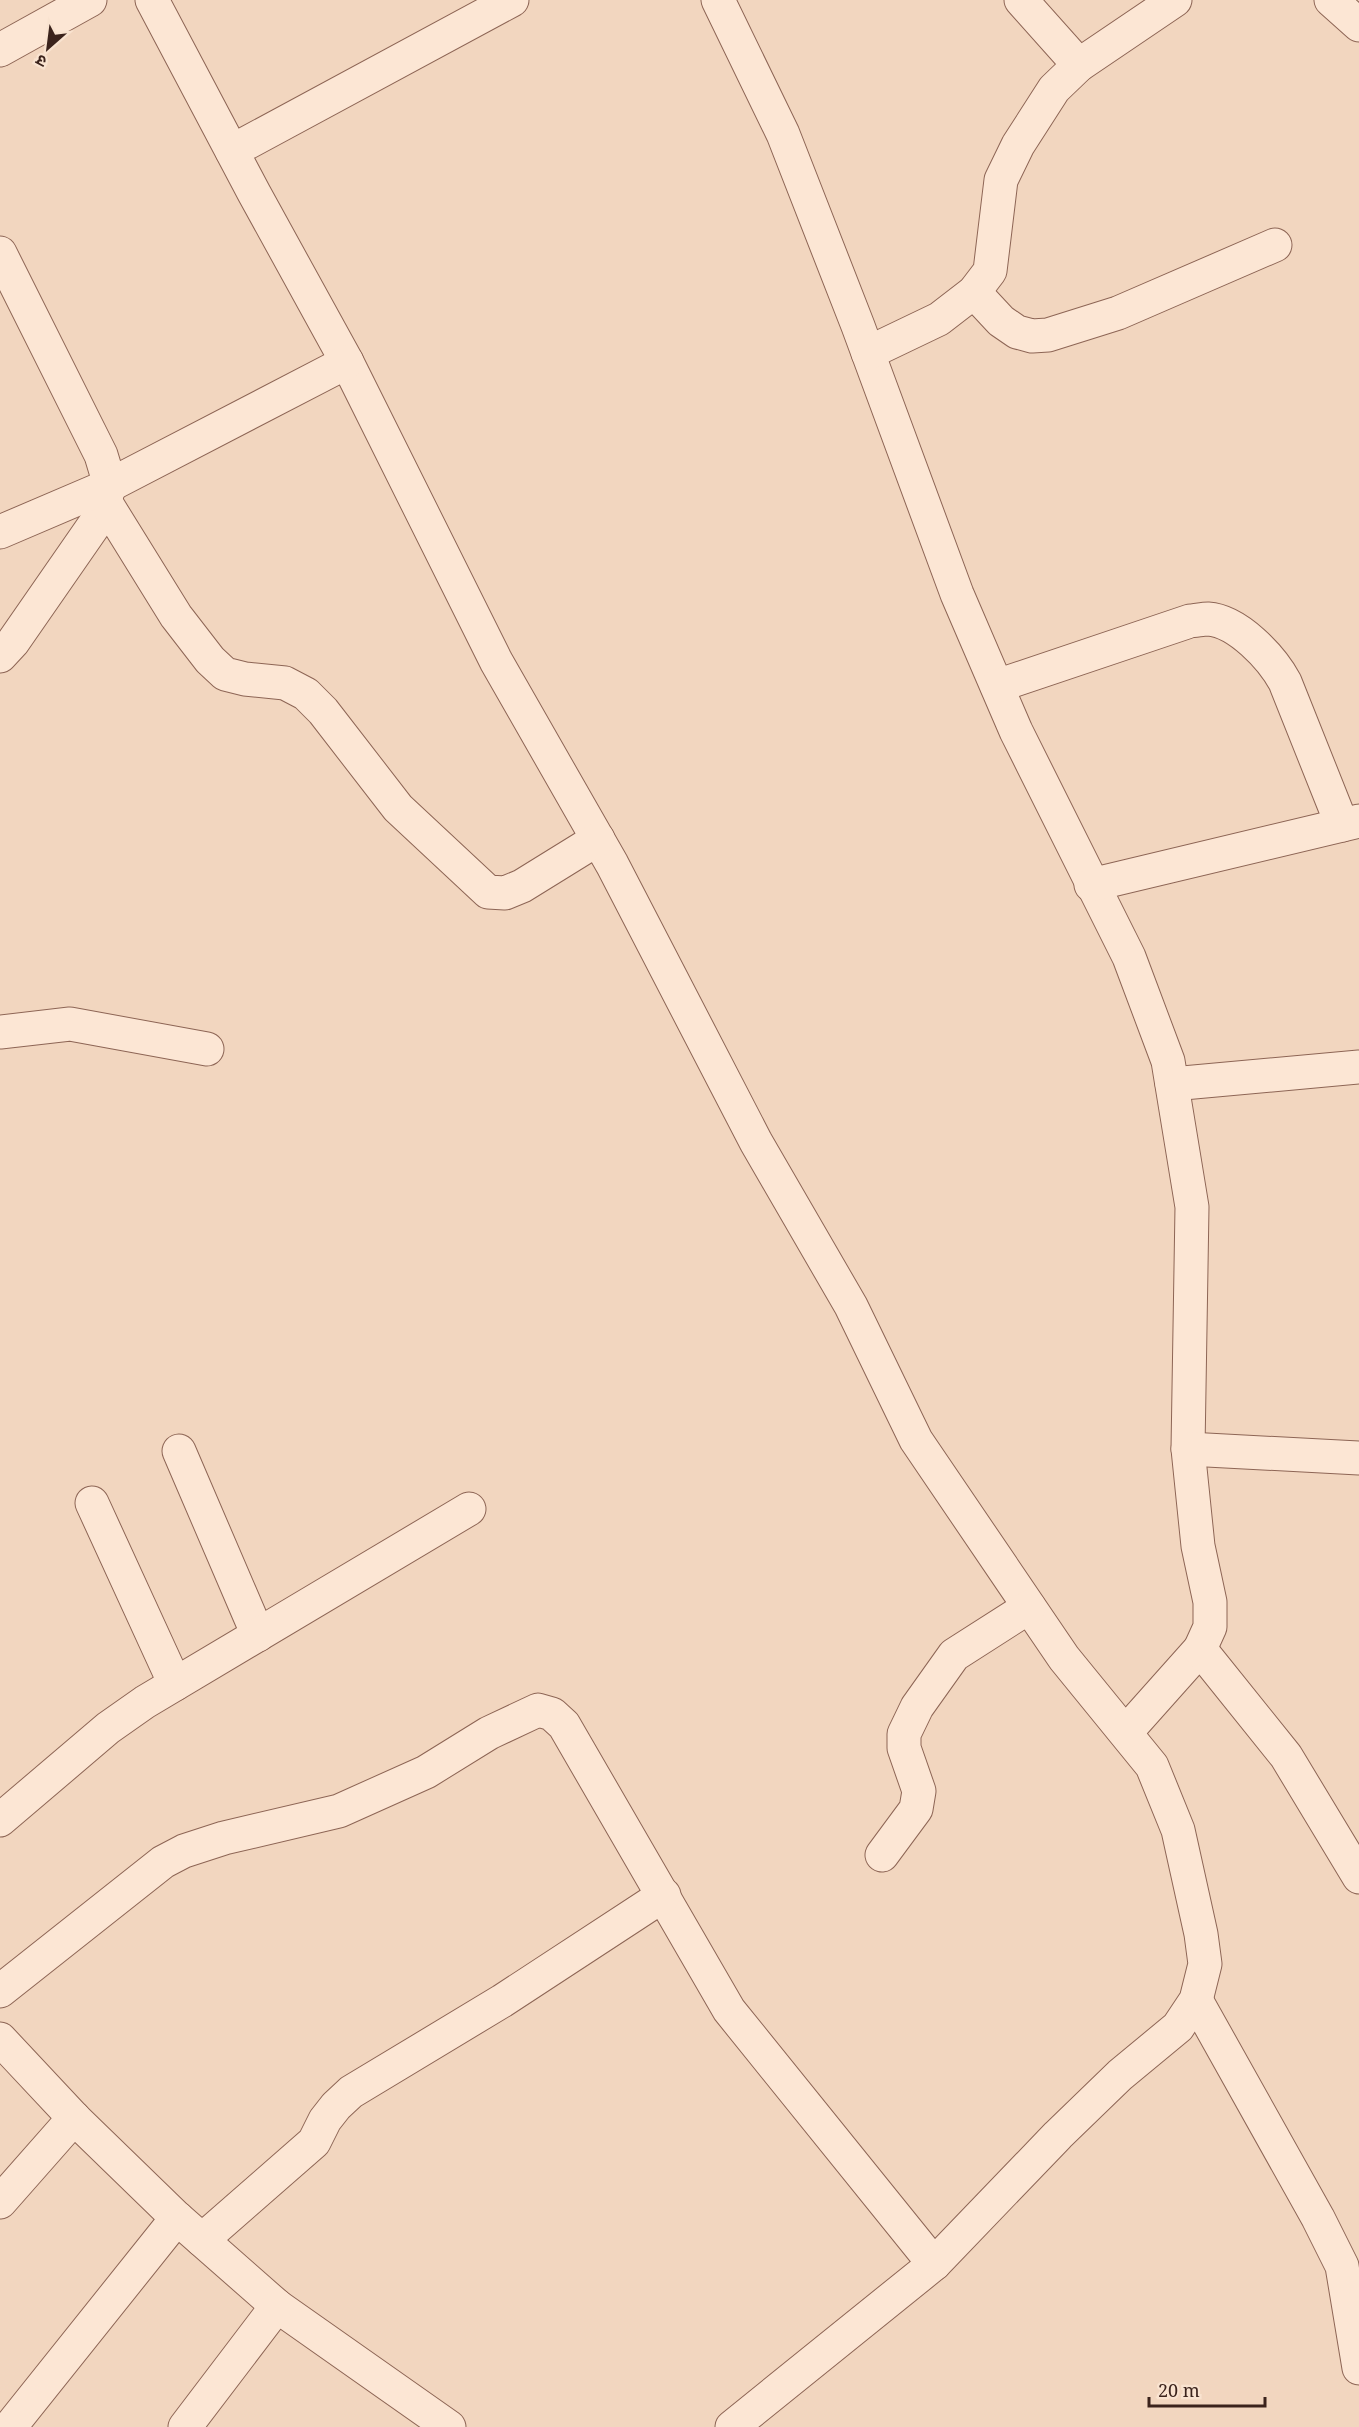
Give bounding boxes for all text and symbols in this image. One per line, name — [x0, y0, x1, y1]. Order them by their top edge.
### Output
north arrow — [18, 18, 78, 78]
text: उ — [31, 49, 50, 73]
scale bar — [1149, 2370, 1264, 2408]
text: 20 m — [1158, 2378, 1200, 2402]

